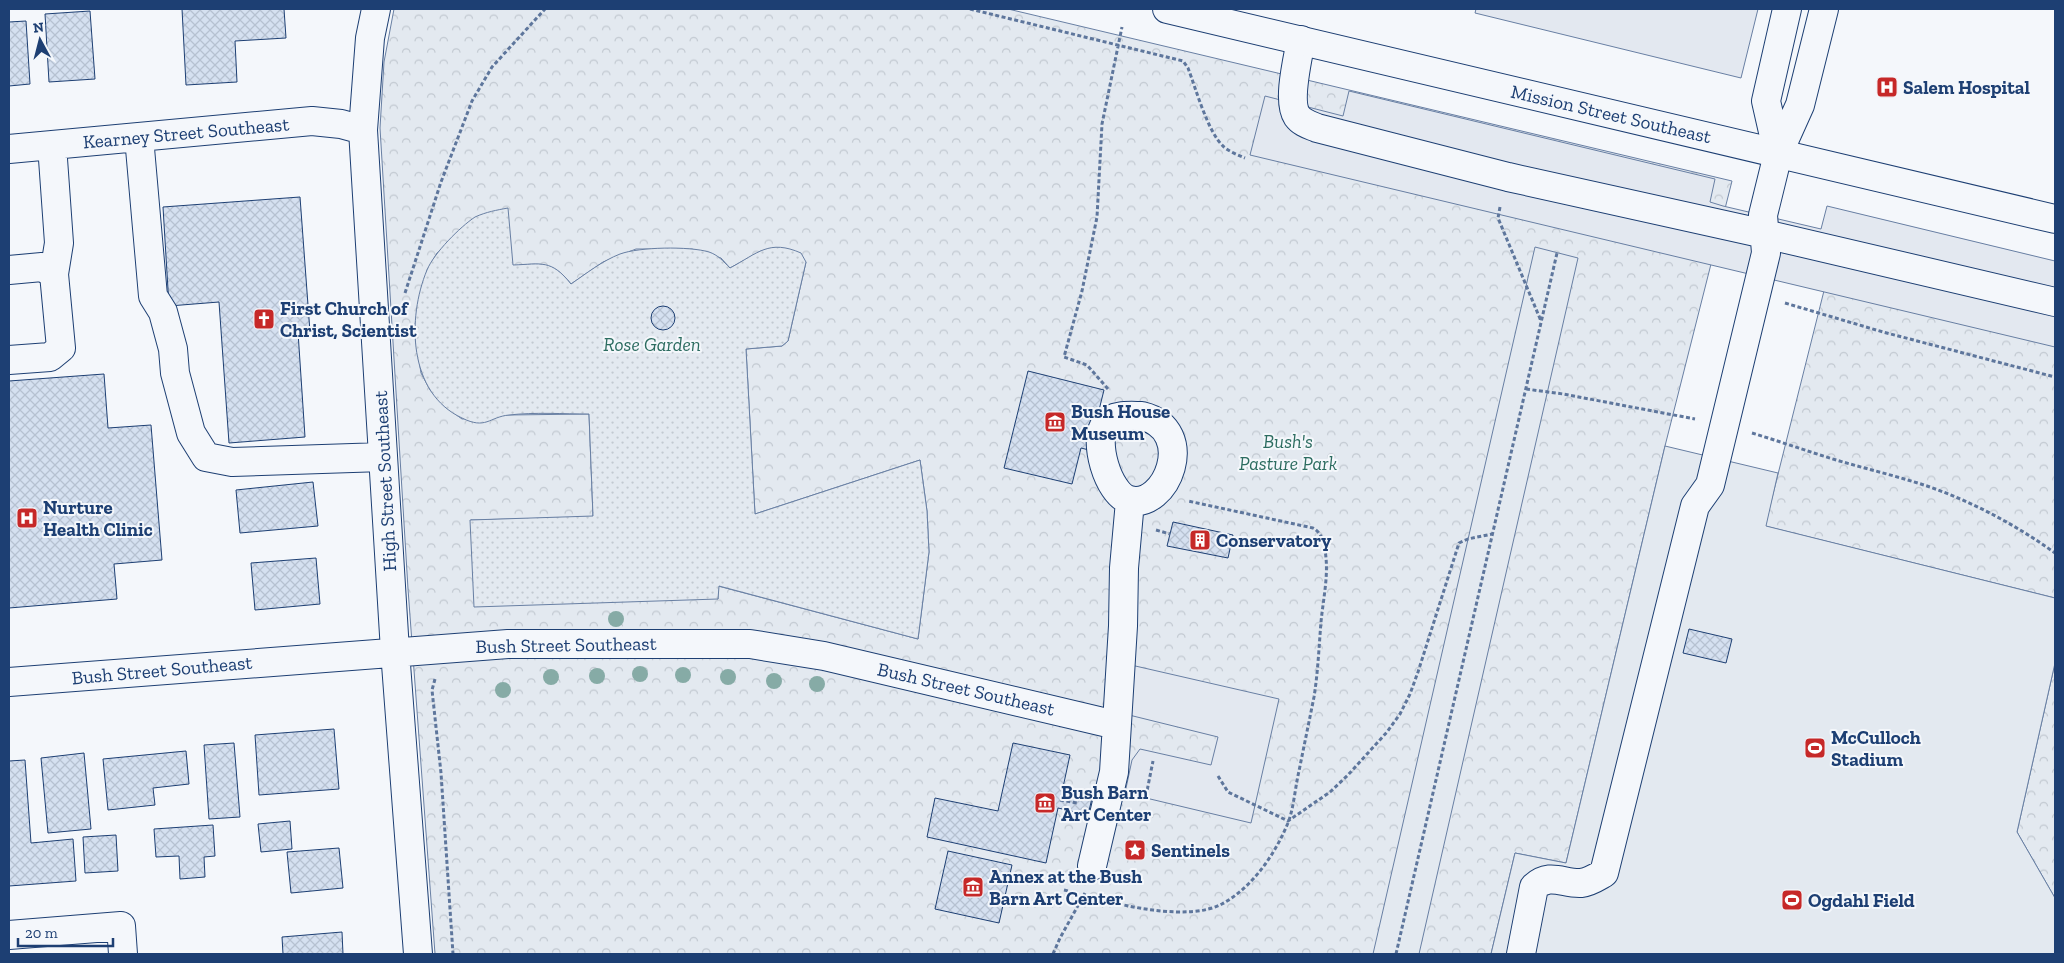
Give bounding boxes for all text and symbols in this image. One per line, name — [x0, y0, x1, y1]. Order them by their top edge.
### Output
north arrow — [15, 15, 65, 65]
text: N — [32, 18, 45, 37]
hospital icon: Salem Hospital — [1875, 75, 1899, 99]
place label: Salem Hospital — [1903, 76, 2030, 99]
street label: Mission Street Southeast — [1509, 80, 1713, 148]
street label: Kearney Street Southeast — [82, 113, 290, 153]
place label: First Church of Christ, Scientist — [280, 297, 417, 342]
church icon: First Church of Christ, Scientist — [252, 307, 276, 331]
park label: Rose Garden — [603, 333, 701, 356]
street label: High Street Southeast — [369, 390, 401, 572]
place label: Bush House Museum — [1071, 400, 1170, 445]
museum icon: Bush House Museum — [1043, 410, 1067, 434]
park label: Bush's Pasture Park — [1239, 430, 1337, 475]
place label: Nurture Health Clinic — [43, 496, 153, 541]
hospital icon: Nurture Health Clinic — [15, 506, 39, 530]
building icon: Conservatory — [1188, 528, 1212, 552]
place label: Conservatory — [1216, 529, 1331, 552]
street label: Bush Street Southeast — [475, 632, 657, 658]
street label: Bush Street Southeast — [71, 651, 253, 689]
street label: Bush Street Southeast — [875, 657, 1057, 721]
place label: McCulloch Stadium — [1831, 726, 1921, 771]
sports icon: McCulloch Stadium — [1803, 736, 1827, 760]
place label: Bush Barn Art Center — [1061, 781, 1152, 826]
museum icon: Bush Barn Art Center — [1033, 791, 1057, 815]
place icon: Sentinels — [1123, 838, 1147, 862]
place label: Sentinels — [1151, 839, 1230, 862]
place label: Annex at the Bush Barn Art Center — [989, 865, 1142, 910]
museum icon: Annex at the Bush Barn Art Center — [961, 875, 985, 899]
sports icon: Ogdahl Field — [1780, 888, 1804, 912]
place label: Ogdahl Field — [1808, 889, 1915, 912]
scale bar — [18, 916, 112, 948]
text: 20 m — [25, 924, 58, 942]

